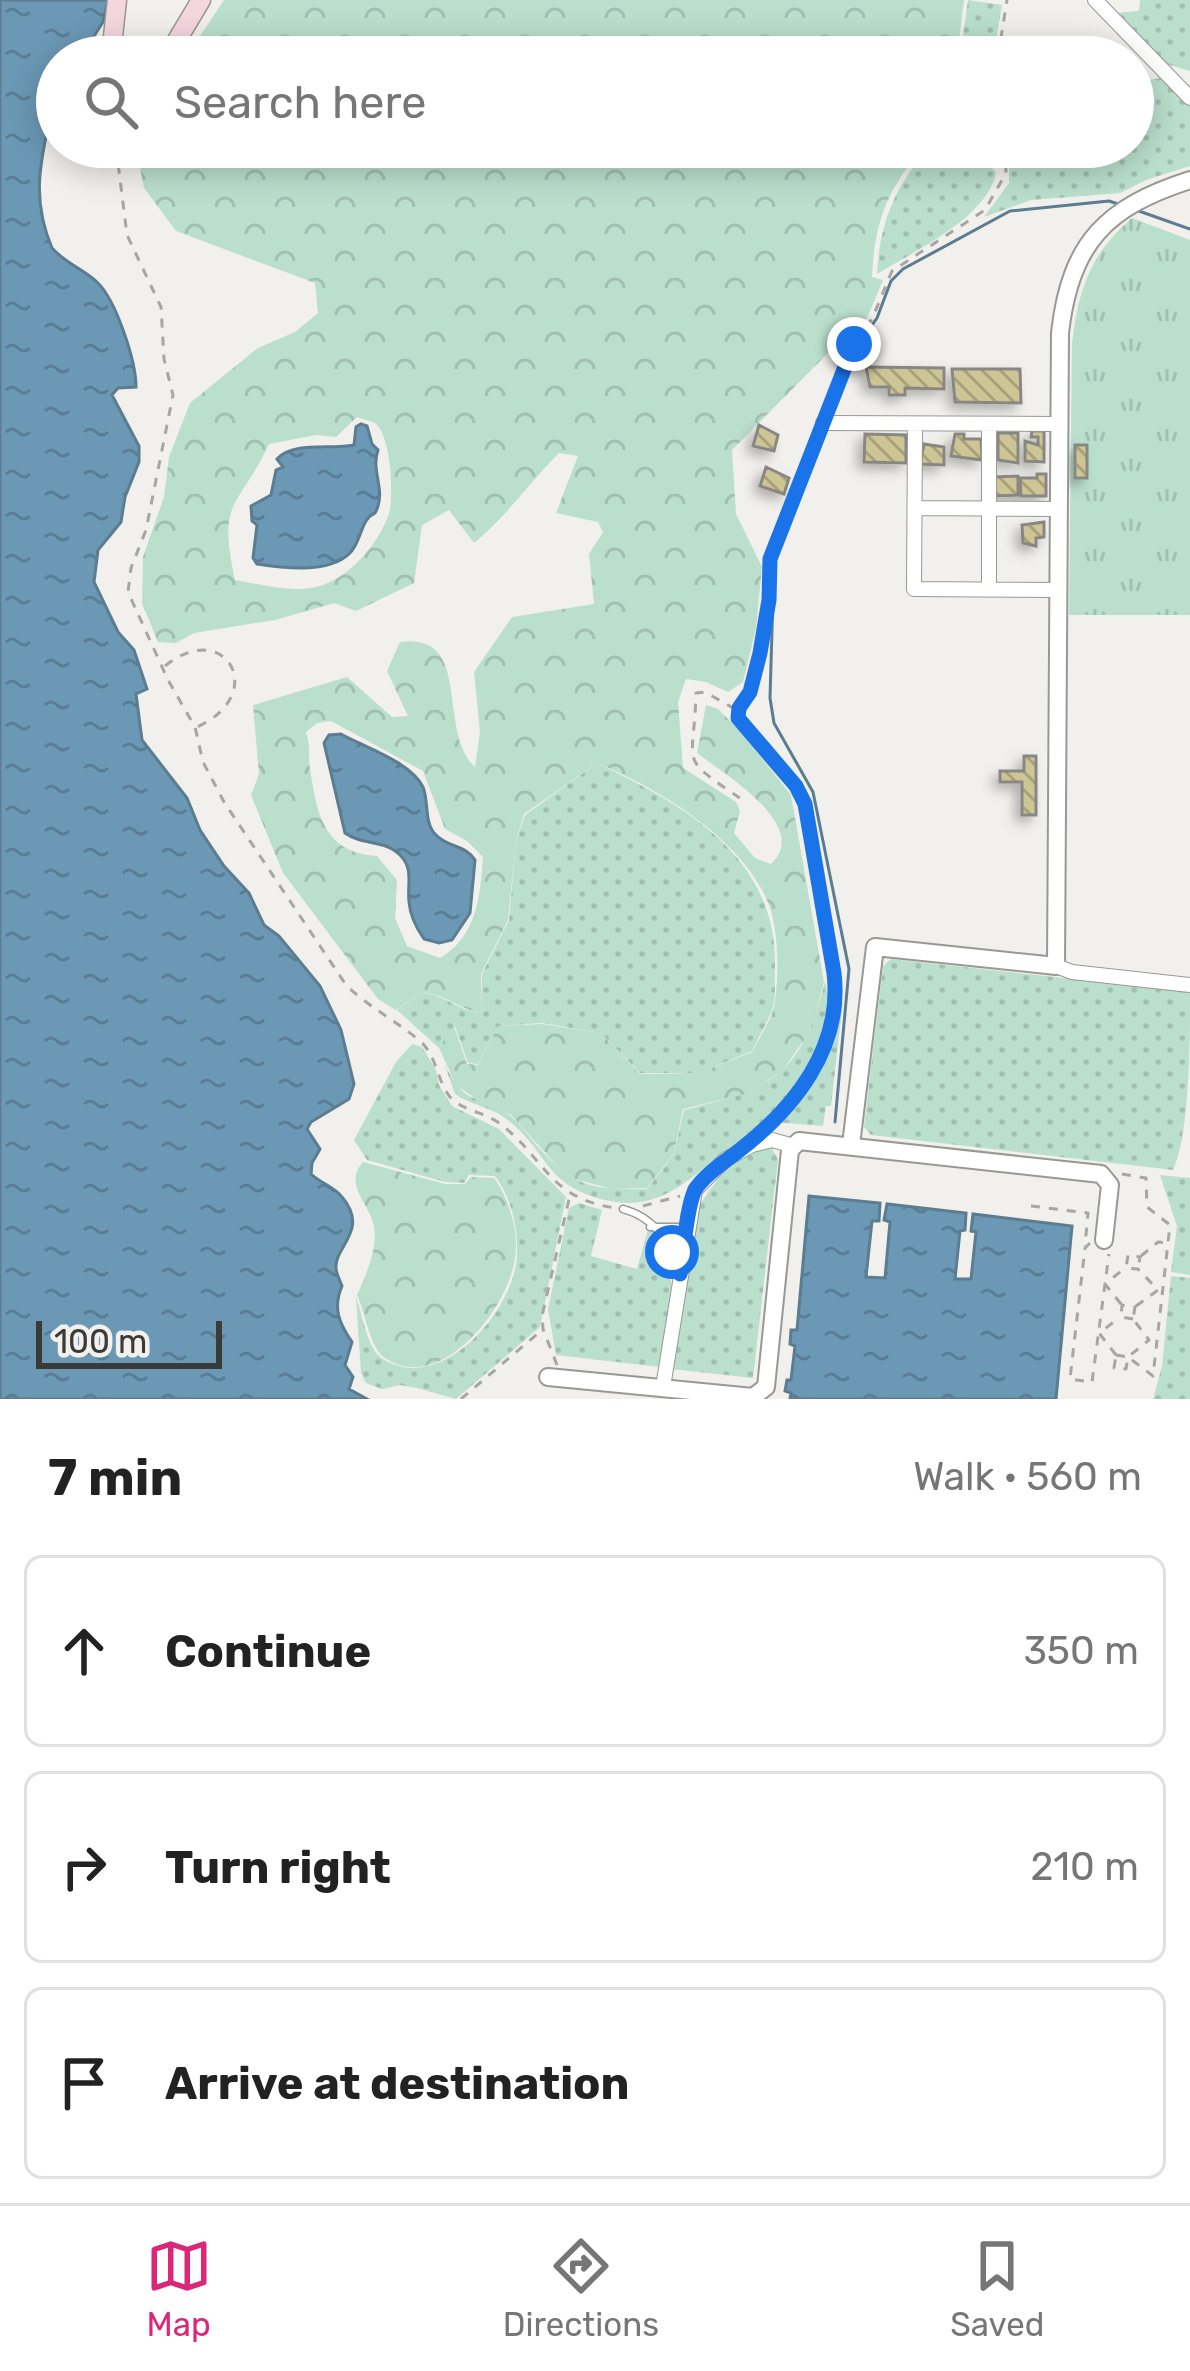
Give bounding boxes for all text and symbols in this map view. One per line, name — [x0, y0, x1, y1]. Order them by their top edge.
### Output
search box — [36, 36, 1154, 168]
icon: search — [78, 69, 144, 135]
text: Search here — [174, 76, 426, 129]
route end — [827, 317, 881, 371]
route start — [645, 1225, 699, 1279]
scale bar — [36, 1315, 222, 1368]
text: 100 m — [54, 1322, 147, 1361]
text: 7 min — [48, 1447, 182, 1508]
text: Walk · 560 m — [913, 1454, 1142, 1500]
icon: ahead — [51, 1618, 117, 1684]
text: Continue — [165, 1625, 371, 1678]
text: 350 m — [1023, 1628, 1139, 1674]
icon: right — [51, 1834, 117, 1900]
text: Turn right — [165, 1841, 391, 1894]
text: 210 m — [1030, 1844, 1139, 1890]
icon: arrive — [51, 2050, 117, 2116]
text: Arrive at destination — [165, 2057, 630, 2110]
tab: Map — [146, 2233, 212, 2344]
tab: Directions — [503, 2233, 659, 2344]
tab: Saved — [950, 2233, 1044, 2344]

